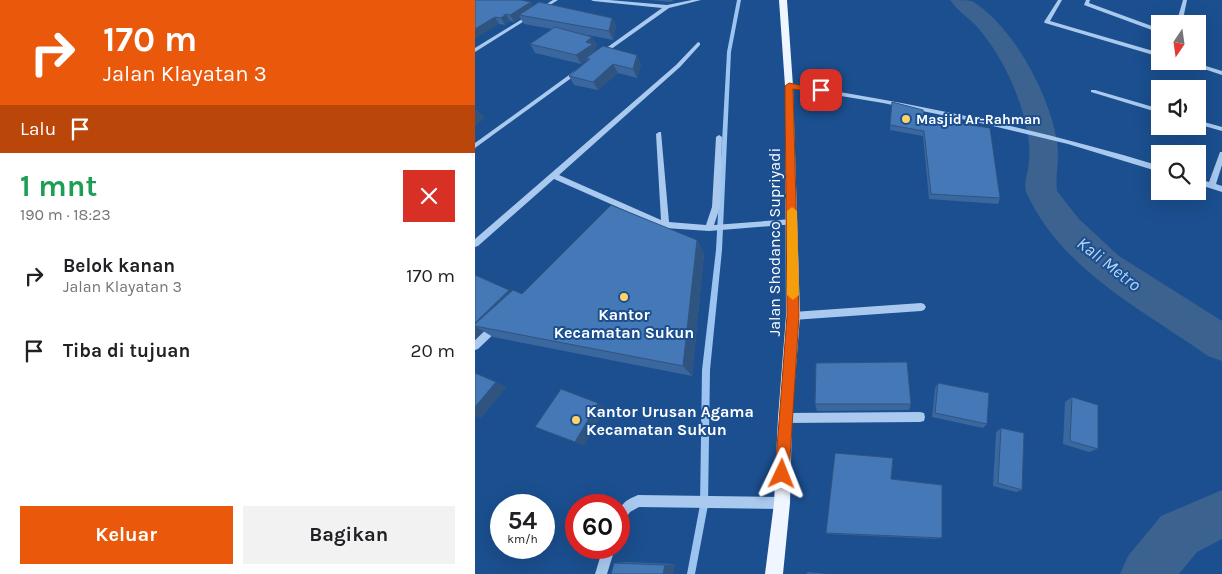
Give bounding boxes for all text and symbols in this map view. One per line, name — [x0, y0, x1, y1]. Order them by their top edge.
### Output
north arrow — [1151, 15, 1206, 70]
map controls — [1151, 15, 1206, 200]
text: 170 m — [103, 19, 197, 60]
icon: right — [20, 20, 85, 85]
text: Jalan Klayatan 3 — [103, 61, 267, 87]
pin — [800, 69, 842, 111]
icon: arrive — [807, 76, 835, 104]
button: sound — [1151, 80, 1206, 135]
place label: Masjid Ar-Rahman — [916, 111, 1041, 128]
marker: Masjid Ar-Rahman — [900, 113, 912, 125]
icon: arrive — [66, 115, 94, 143]
text: Lalu — [20, 118, 56, 140]
button: search — [1151, 145, 1206, 200]
street label: Jalan Shodanco Supriyadi — [765, 148, 784, 336]
text: 1 mnt — [20, 168, 97, 204]
button: close — [403, 170, 455, 222]
text: 190 m · 18:23 — [20, 205, 111, 224]
water label: Kali Metro — [1073, 232, 1146, 296]
text: Belok kanan — [63, 255, 175, 277]
icon: right — [20, 262, 48, 290]
text: 170 m — [406, 265, 455, 287]
text: Jalan Klayatan 3 — [63, 277, 182, 296]
marker: Kantor Kecamatan Sukun — [618, 291, 630, 303]
place label: Kantor Kecamatan Sukun — [554, 305, 694, 342]
icon: arrive — [20, 337, 48, 365]
text: Tiba di tujuan — [63, 340, 190, 362]
text: 20 m — [410, 340, 455, 362]
place label: Kantor Urusan Agama Kecamatan Sukun — [586, 402, 754, 439]
marker: Kantor Urusan Agama Kecamatan Sukun — [570, 414, 582, 426]
position arrow — [755, 447, 807, 499]
speed limit sign: 60 — [565, 494, 630, 559]
button: Keluar — [20, 506, 233, 564]
button: Bagikan — [243, 506, 455, 564]
text: 54 — [508, 506, 537, 535]
text: km/h — [507, 532, 538, 546]

